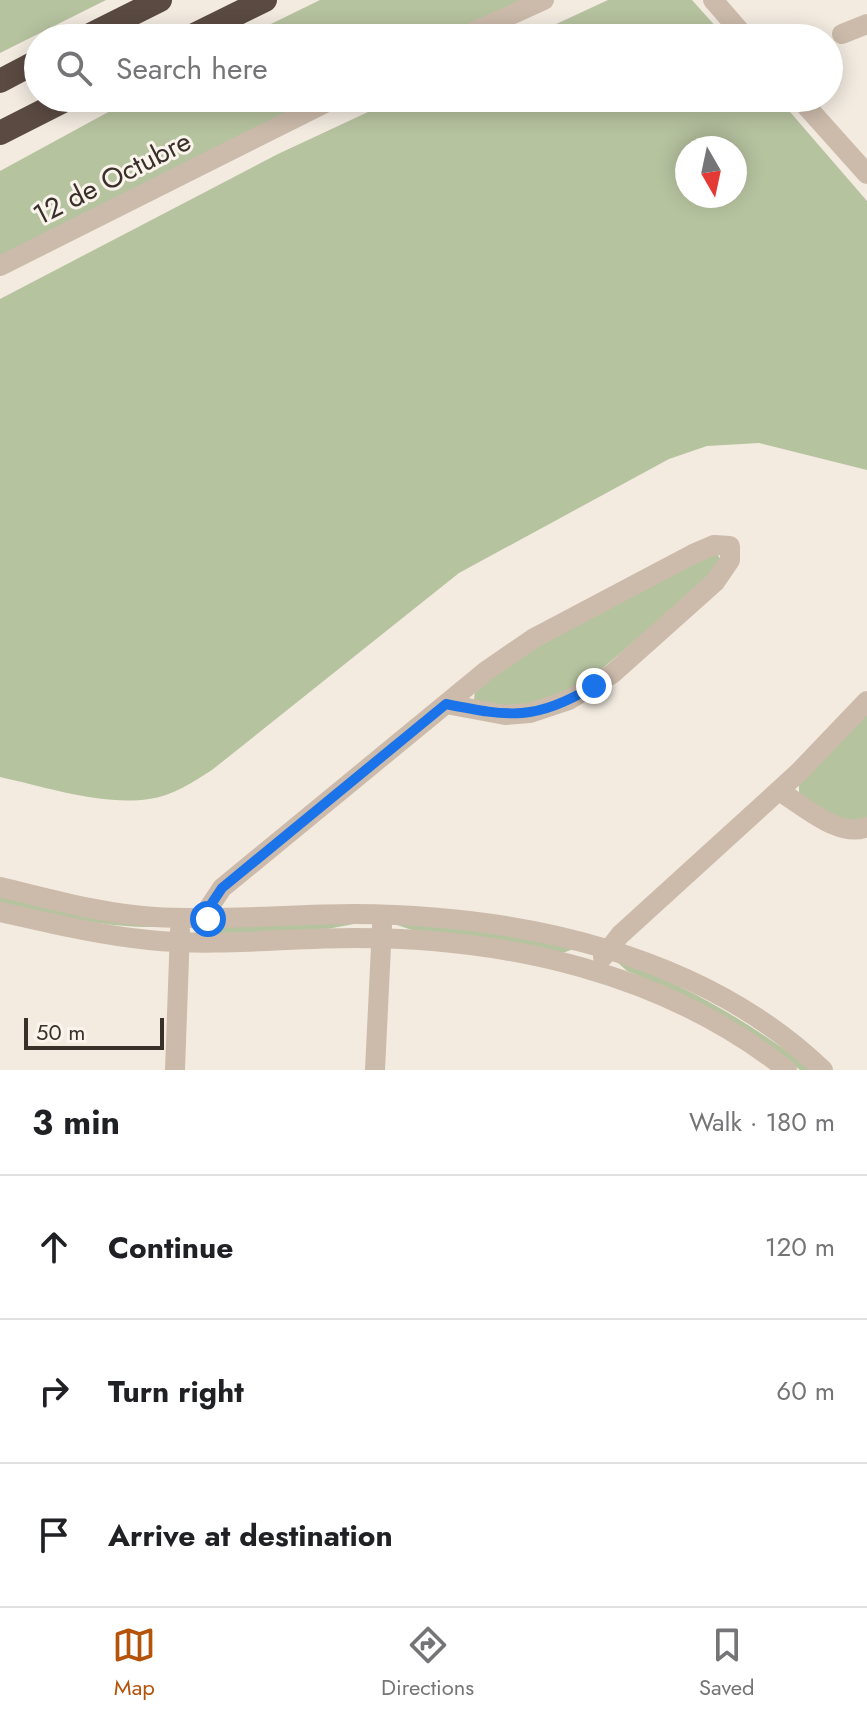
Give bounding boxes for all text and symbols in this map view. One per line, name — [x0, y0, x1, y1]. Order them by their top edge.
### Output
search box — [24, 24, 843, 112]
icon: search — [52, 46, 96, 90]
text: Search here — [116, 47, 268, 90]
street label: 12 de Octubre — [26, 121, 198, 235]
north arrow — [675, 136, 747, 208]
route end — [576, 668, 612, 704]
route start — [190, 901, 226, 937]
scale bar — [24, 1014, 164, 1050]
text: 50 m — [36, 1016, 85, 1048]
text: 3 min — [32, 1098, 120, 1147]
text: Walk · 180 m — [689, 1103, 835, 1141]
icon: ahead — [32, 1225, 76, 1269]
text: Continue — [108, 1226, 234, 1269]
text: 120 m — [765, 1228, 835, 1266]
icon: right — [32, 1369, 76, 1413]
text: Turn right — [108, 1370, 244, 1413]
text: 60 m — [776, 1372, 835, 1410]
icon: arrive — [32, 1513, 76, 1557]
text: Arrive at destination — [108, 1514, 393, 1557]
tab: Map — [112, 1623, 156, 1703]
tab: Directions — [381, 1623, 474, 1703]
tab: Saved — [699, 1623, 755, 1703]

